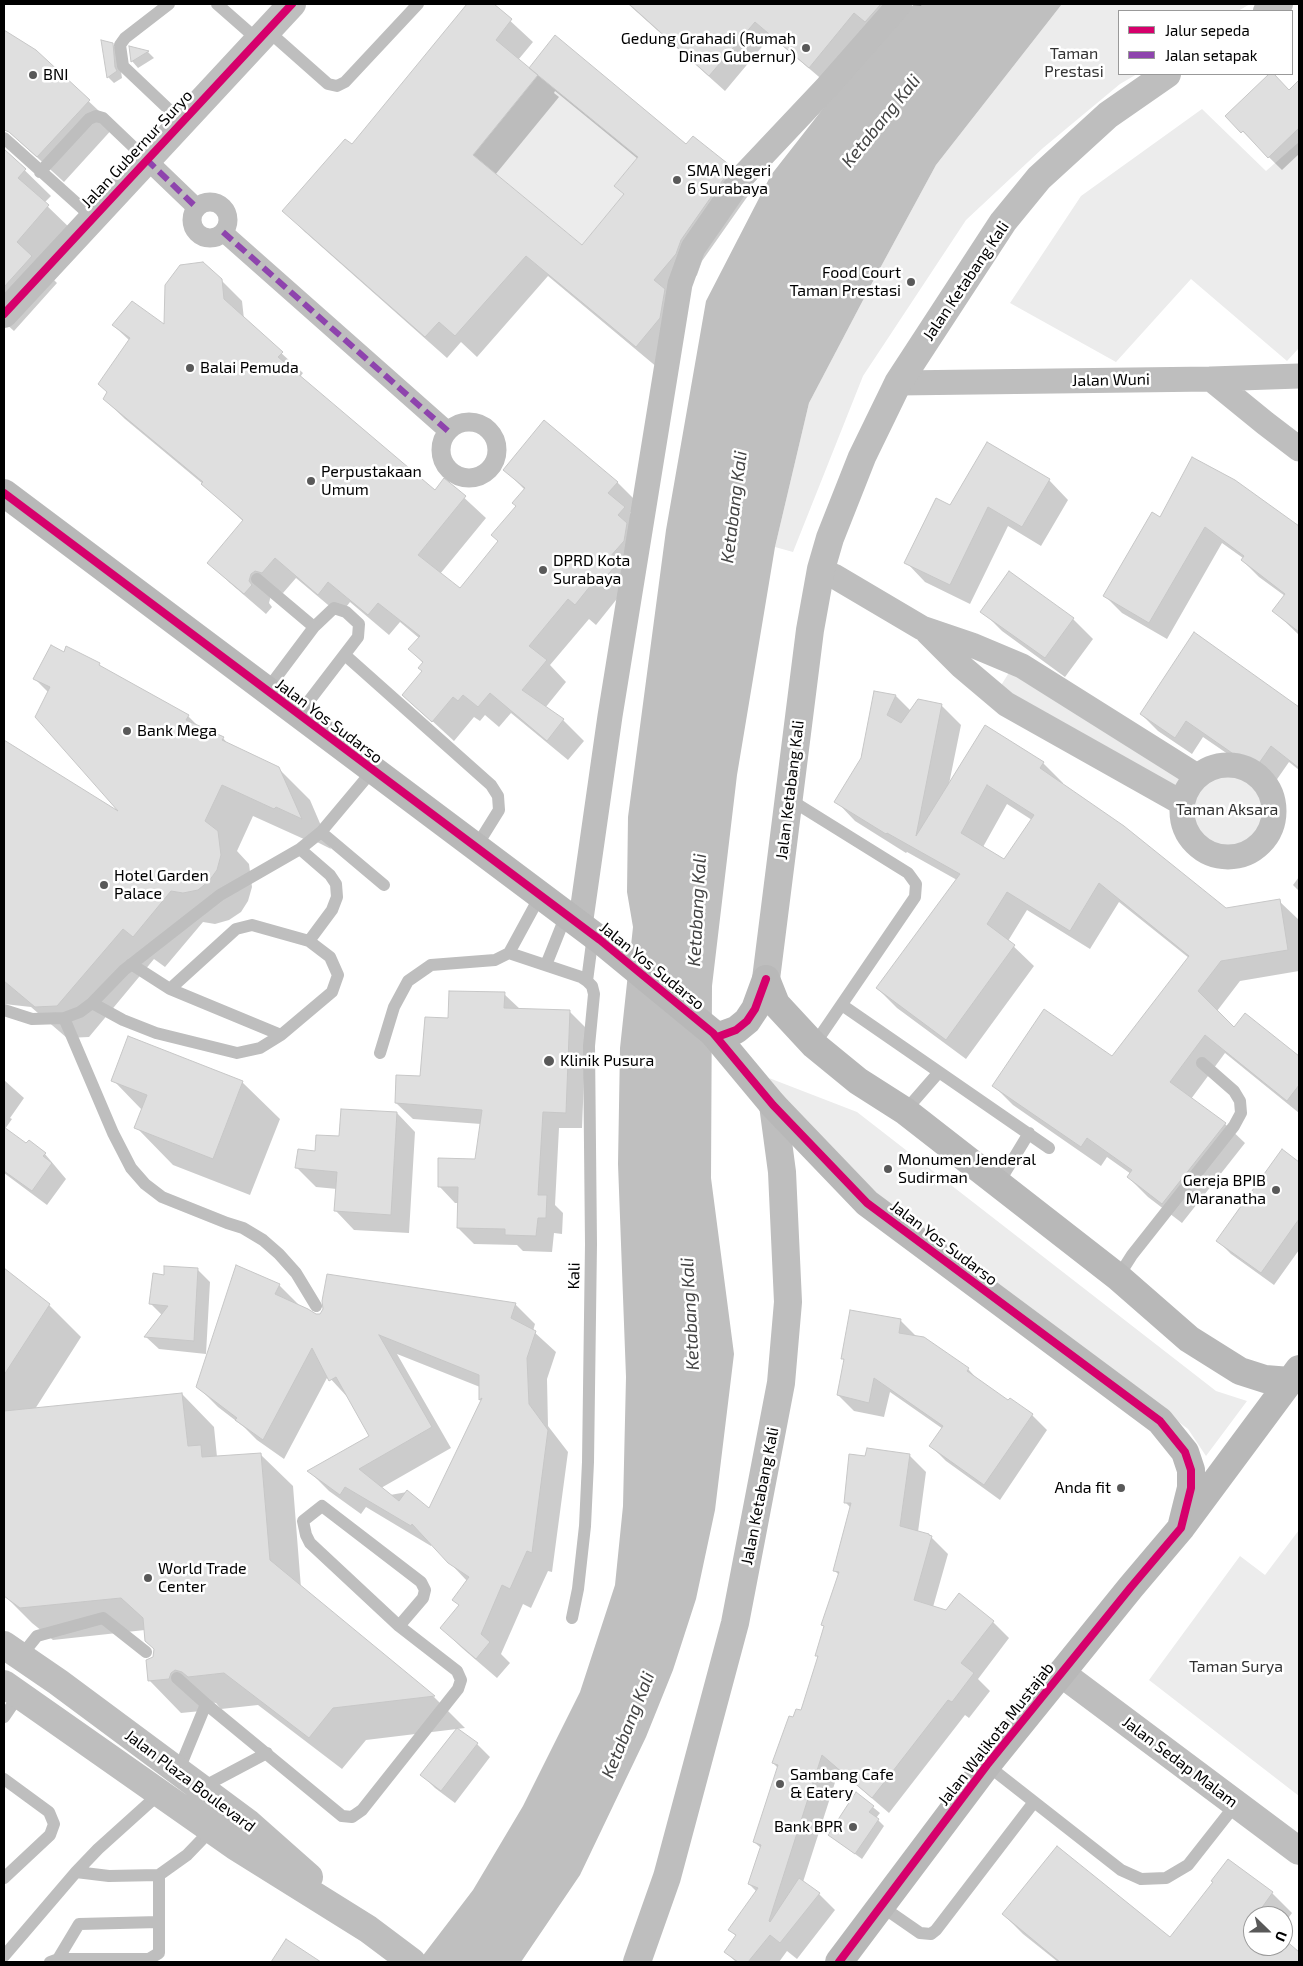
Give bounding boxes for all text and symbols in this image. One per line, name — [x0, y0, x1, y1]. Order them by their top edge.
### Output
legend — [1118, 10, 1293, 75]
text: Jalur sepeda — [1165, 21, 1250, 39]
place label: Gedung Grahadi (Rumah Dinas Gubernur) — [621, 29, 796, 67]
marker: Gedung Grahadi (Rumah Dinas Gubernur) — [800, 42, 812, 54]
park label: Taman Prestasi — [1044, 44, 1104, 82]
text: Jalan setapak — [1165, 46, 1257, 64]
place label: BNI — [43, 65, 68, 85]
marker: BNI — [27, 69, 39, 81]
water label: Ketabang Kali — [837, 70, 925, 172]
street label: Jalan Gubernur Suryo — [77, 86, 197, 212]
place label: SMA Negeri 6 Surabaya — [687, 161, 771, 199]
marker: SMA Negeri 6 Surabaya — [671, 174, 683, 186]
street label: Jalan Ketabang Kali — [919, 218, 1013, 344]
place label: Food Court Taman Prestasi — [789, 263, 901, 301]
marker: Food Court Taman Prestasi — [905, 276, 917, 288]
place label: Balai Pemuda — [200, 358, 299, 378]
marker: Balai Pemuda — [184, 362, 196, 374]
street label: Jalan Wuni — [1072, 370, 1150, 390]
water label: Ketabang Kali — [716, 450, 752, 564]
place label: Perpustakaan Umum — [321, 462, 422, 500]
marker: Perpustakaan Umum — [305, 475, 317, 487]
place label: DPRD Kota Surabaya — [553, 551, 630, 589]
marker: DPRD Kota Surabaya — [537, 564, 549, 576]
street label: Jalan Yos Sudarso — [272, 674, 386, 768]
street label: Jalan Ketabang Kali — [772, 719, 808, 861]
place label: Bank Mega — [137, 721, 217, 741]
marker: Bank Mega — [121, 725, 133, 737]
park label: Taman Aksara — [1176, 800, 1278, 820]
water label: Ketabang Kali — [683, 853, 711, 967]
place label: Hotel Garden Palace — [114, 866, 209, 904]
marker: Hotel Garden Palace — [98, 879, 110, 891]
street label: Jalan Yos Sudarso — [596, 918, 708, 1014]
place label: Klinik Pusura — [560, 1051, 654, 1071]
marker: Klinik Pusura — [542, 1054, 556, 1068]
place label: Monumen Jenderal Sudirman — [898, 1150, 1036, 1188]
marker: Monumen Jenderal Sudirman — [882, 1163, 894, 1175]
place label: Gereja BPIB Maranatha — [1183, 1171, 1266, 1209]
marker: Gereja BPIB Maranatha — [1270, 1184, 1282, 1196]
street label: Jalan Yos Sudarso — [887, 1196, 1001, 1290]
water label: Ketabang Kali — [676, 1257, 704, 1371]
street label: Kali — [564, 1262, 584, 1290]
street label: Jalan Ketabang Kali — [737, 1425, 783, 1567]
place label: Anda fit — [1054, 1478, 1111, 1498]
marker: Anda fit — [1115, 1482, 1127, 1494]
place label: World Trade Center — [158, 1559, 247, 1597]
marker: World Trade Center — [142, 1572, 154, 1584]
park label: Taman Surya — [1189, 1657, 1283, 1677]
street label: Jalan Walikota Mustajab — [934, 1659, 1058, 1809]
water label: Ketabang Kali — [597, 1669, 659, 1781]
street label: Jalan Sedap Malam — [1119, 1712, 1241, 1812]
street label: Jalan Plaza Boulevard — [121, 1726, 259, 1836]
place label: Sambang Cafe & Eatery — [790, 1765, 894, 1803]
marker: Sambang Cafe & Eatery — [774, 1778, 786, 1790]
place label: Bank BPR — [774, 1817, 843, 1837]
marker: Bank BPR — [847, 1821, 859, 1833]
north arrow — [1243, 1906, 1293, 1956]
text: U — [1272, 1929, 1291, 1944]

